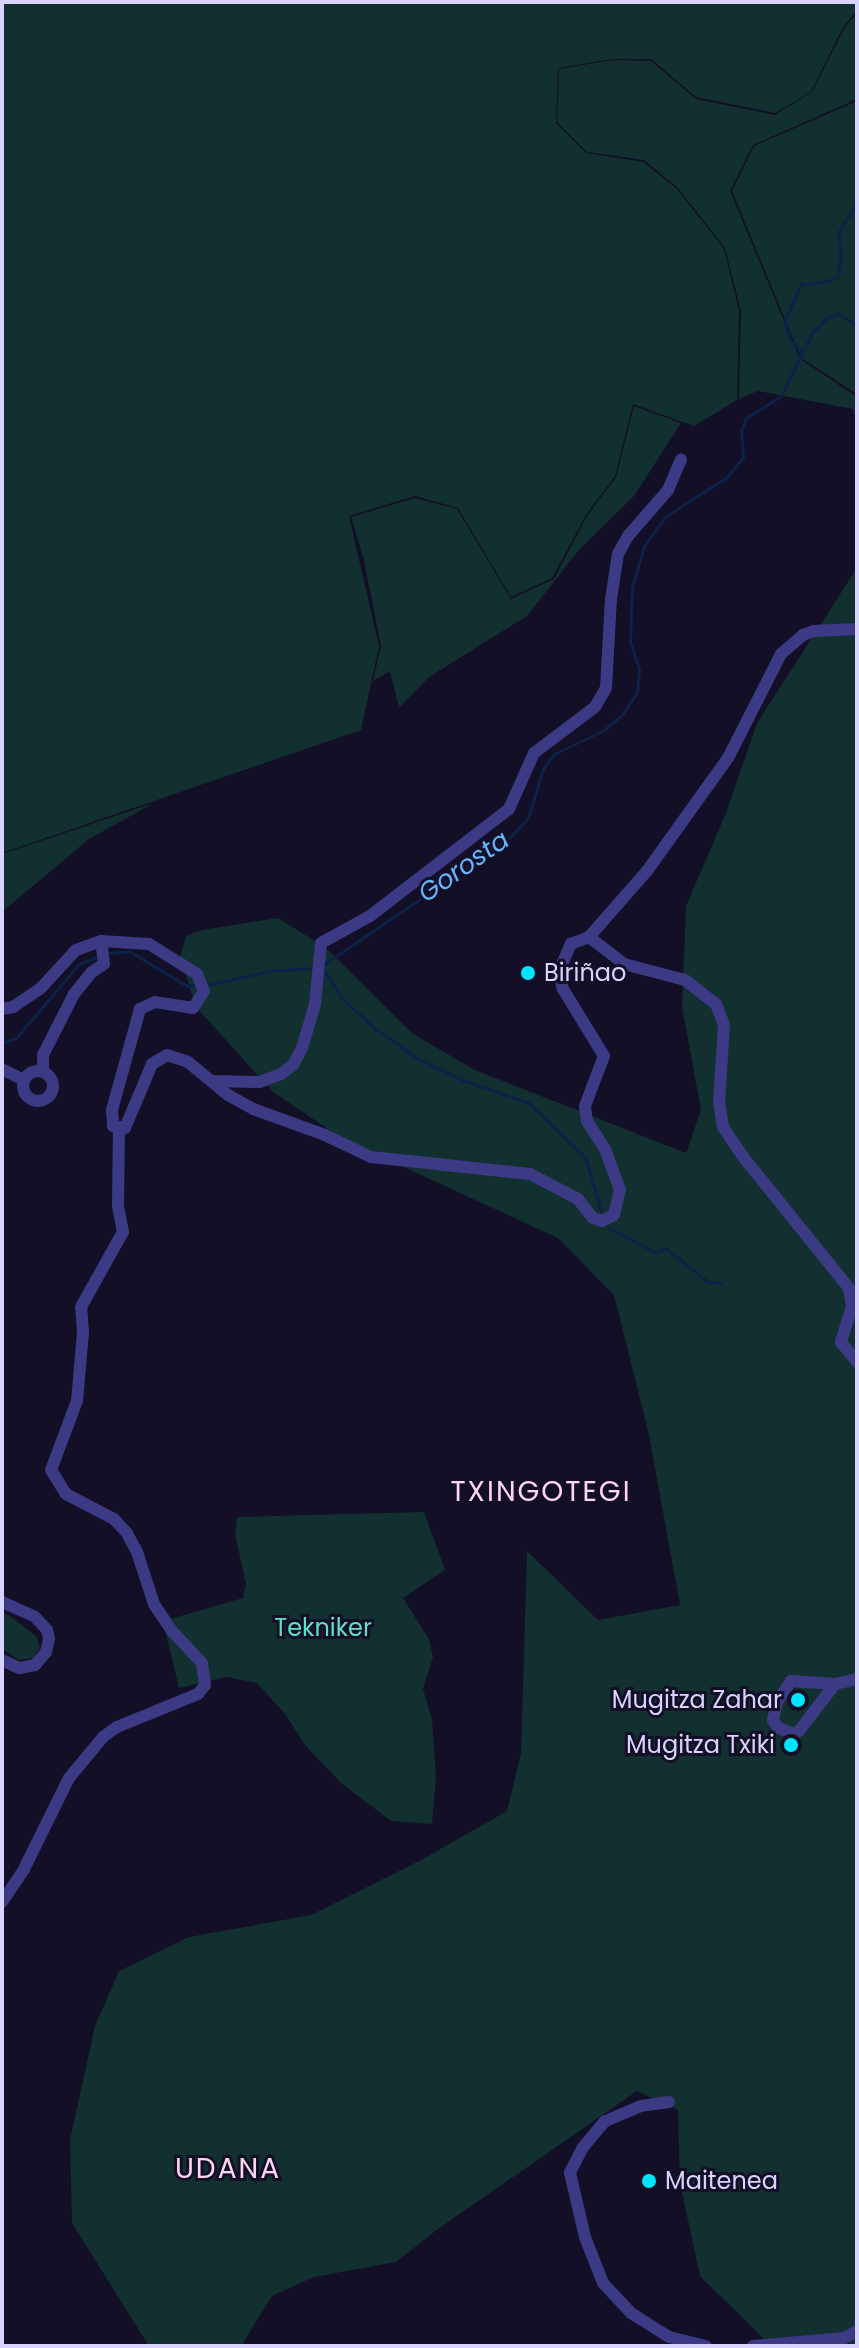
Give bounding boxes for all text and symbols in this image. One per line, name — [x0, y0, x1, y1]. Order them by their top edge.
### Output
water label: Gorosta — [413, 824, 515, 910]
place label: Biriñao — [544, 959, 626, 987]
marker: Biriñao — [519, 964, 537, 982]
district label: TXINGOTEGI — [450, 1475, 632, 1509]
park label: Tekniker — [274, 1614, 372, 1642]
place label: Mugitza Zahar — [612, 1686, 782, 1714]
marker: Mugitza Zahar — [789, 1691, 807, 1709]
place label: Mugitza Txiki — [626, 1731, 775, 1759]
marker: Mugitza Txiki — [782, 1736, 800, 1754]
district label: UDANA — [175, 2152, 281, 2186]
place label: Maitenea — [665, 2167, 778, 2195]
marker: Maitenea — [640, 2172, 658, 2190]

